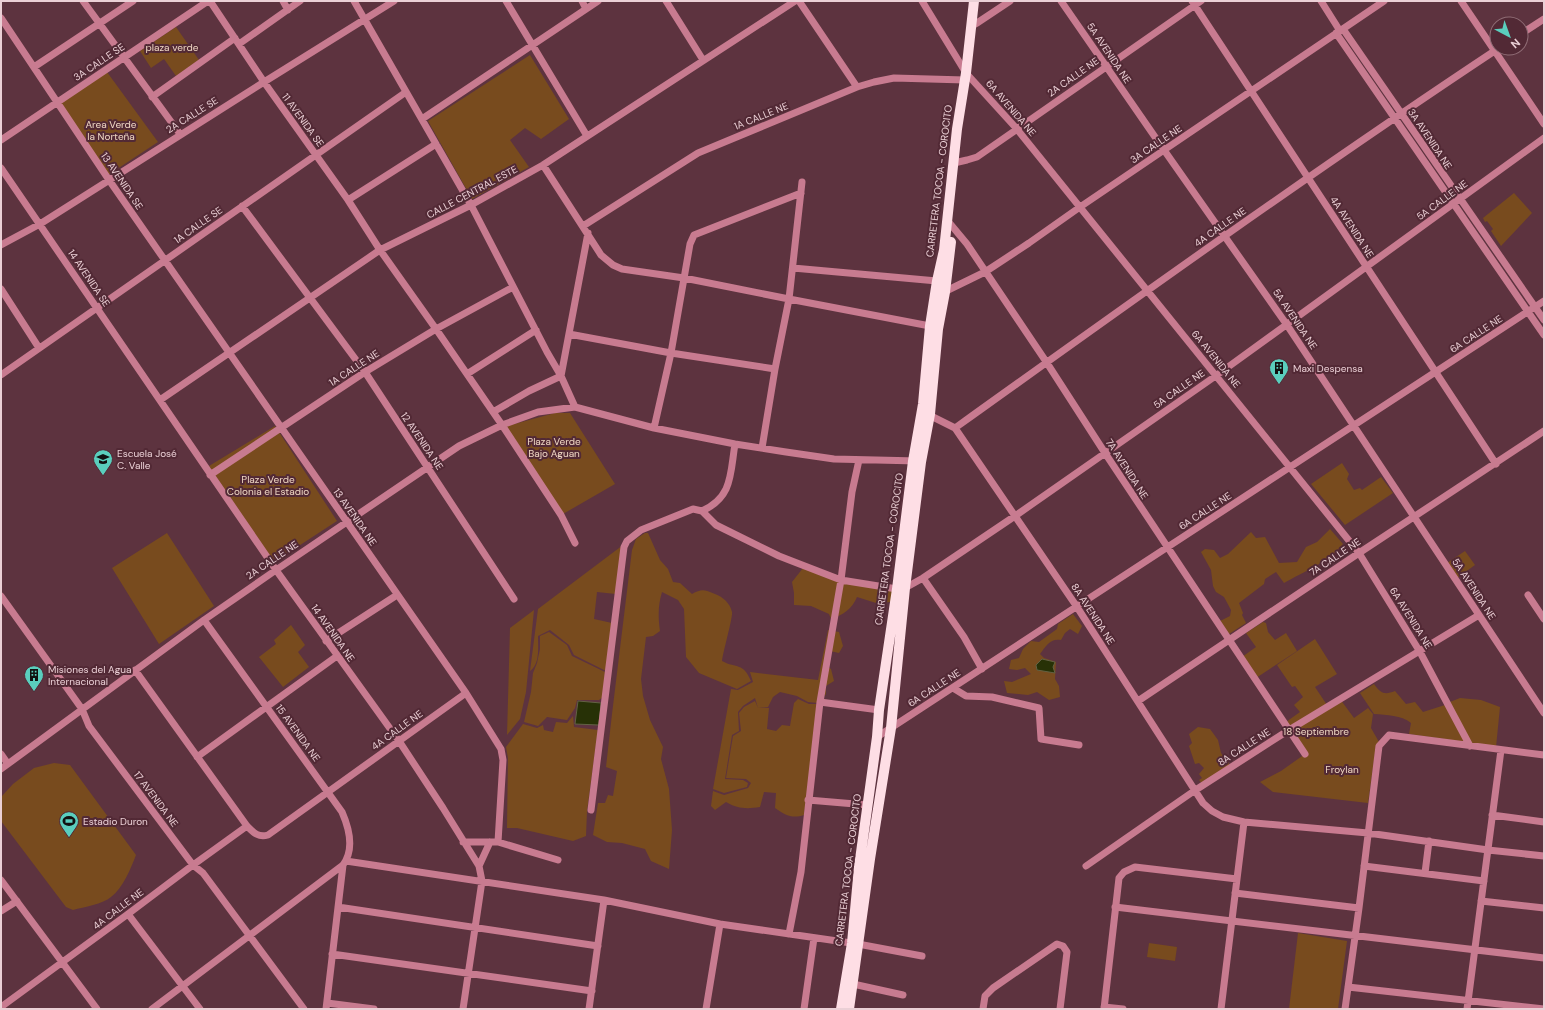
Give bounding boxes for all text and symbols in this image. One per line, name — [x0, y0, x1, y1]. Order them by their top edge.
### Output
north arrow — [1489, 16, 1529, 56]
street label: 5A AVENIDA NE — [1084, 20, 1134, 86]
text: N — [1508, 36, 1523, 51]
street label: 3A CALLE SE — [71, 40, 127, 84]
park label: plaza verde — [146, 41, 199, 54]
street label: 2A CALLE NE — [1045, 54, 1102, 100]
street label: 6A AVENIDA NE — [983, 77, 1039, 139]
street label: 11 AVENIDA SE — [279, 91, 327, 150]
street label: 2A CALLE SE — [164, 94, 221, 136]
street label: 1A CALLE NE — [732, 99, 790, 133]
street label: CARRETERA TOCOA - COROCITO — [923, 104, 955, 258]
street label: 3A AVENIDA NE — [1405, 106, 1455, 172]
park label: Area Verde la Norteña — [85, 118, 137, 143]
street label: 3A CALLE NE — [1128, 122, 1185, 166]
street label: 13 AVENIDA SE — [98, 150, 146, 212]
street label: CALLE CENTRAL ESTE — [424, 162, 520, 221]
street label: 5A CALLE NE — [1414, 177, 1470, 223]
street label: 4A AVENIDA NE — [1327, 194, 1377, 261]
street label: 1A CALLE SE — [171, 203, 225, 246]
street label: 4A CALLE NE — [1192, 204, 1249, 250]
street label: 14 AVENIDA SE — [65, 247, 113, 309]
street label: 5A AVENIDA NE — [1270, 286, 1320, 352]
street label: 6A CALLE NE — [1447, 312, 1505, 356]
street label: 6A AVENIDA NE — [1189, 327, 1244, 391]
street label: 1A CALLE NE — [326, 347, 382, 389]
building icon: Maxi Despensa — [1268, 357, 1290, 385]
place label: Maxi Despensa — [1293, 362, 1363, 375]
street label: 5A CALLE NE — [1151, 366, 1208, 412]
street label: 12 AVENIDA NE — [398, 410, 446, 473]
park label: Plaza Verde Bajo Aguan — [527, 435, 581, 460]
street label: 7A AVENIDA NE — [1103, 436, 1152, 502]
place label: Escuela José C. Valle — [117, 447, 177, 472]
school or university icon: Escuela José C. Valle — [92, 448, 114, 476]
street label: CARRETERA TOCOA - COROCITO — [872, 472, 906, 626]
park label: Plaza Verde Colonia el Estadio — [227, 473, 309, 498]
street label: 13 AVENIDA NE — [330, 486, 380, 549]
street label: 6A CALLE NE — [1176, 489, 1234, 533]
street label: 7A CALLE NE — [1307, 535, 1363, 579]
street label: 2A CALLE NE — [243, 538, 301, 582]
street label: 5A AVENIDA NE — [1449, 556, 1499, 622]
street label: 8A AVENIDA NE — [1068, 581, 1118, 647]
street label: 6A AVENIDA NE — [1387, 585, 1435, 652]
street label: 14 AVENIDA NE — [308, 602, 358, 665]
place label: Misiones del Agua Internacional — [48, 663, 132, 688]
building icon: Misiones del Agua Internacional — [23, 664, 45, 692]
street label: 6A CALLE NE — [905, 666, 963, 710]
street label: 15 AVENIDA NE — [273, 702, 323, 764]
street label: 4A CALLE NE — [369, 707, 426, 753]
street label: 8A CALLE NE — [1215, 725, 1273, 769]
park label: 18 Septiembre — [1283, 725, 1349, 738]
park label: Froylan — [1325, 763, 1359, 776]
street label: 17 AVENIDA NE — [131, 768, 181, 830]
street label: CARRETERA TOCOA - COROCITO — [832, 793, 864, 947]
sports icon: Estadio Duron — [58, 810, 80, 838]
place label: Estadio Duron — [83, 815, 148, 828]
street label: 4A CALLE NE — [90, 885, 146, 932]

